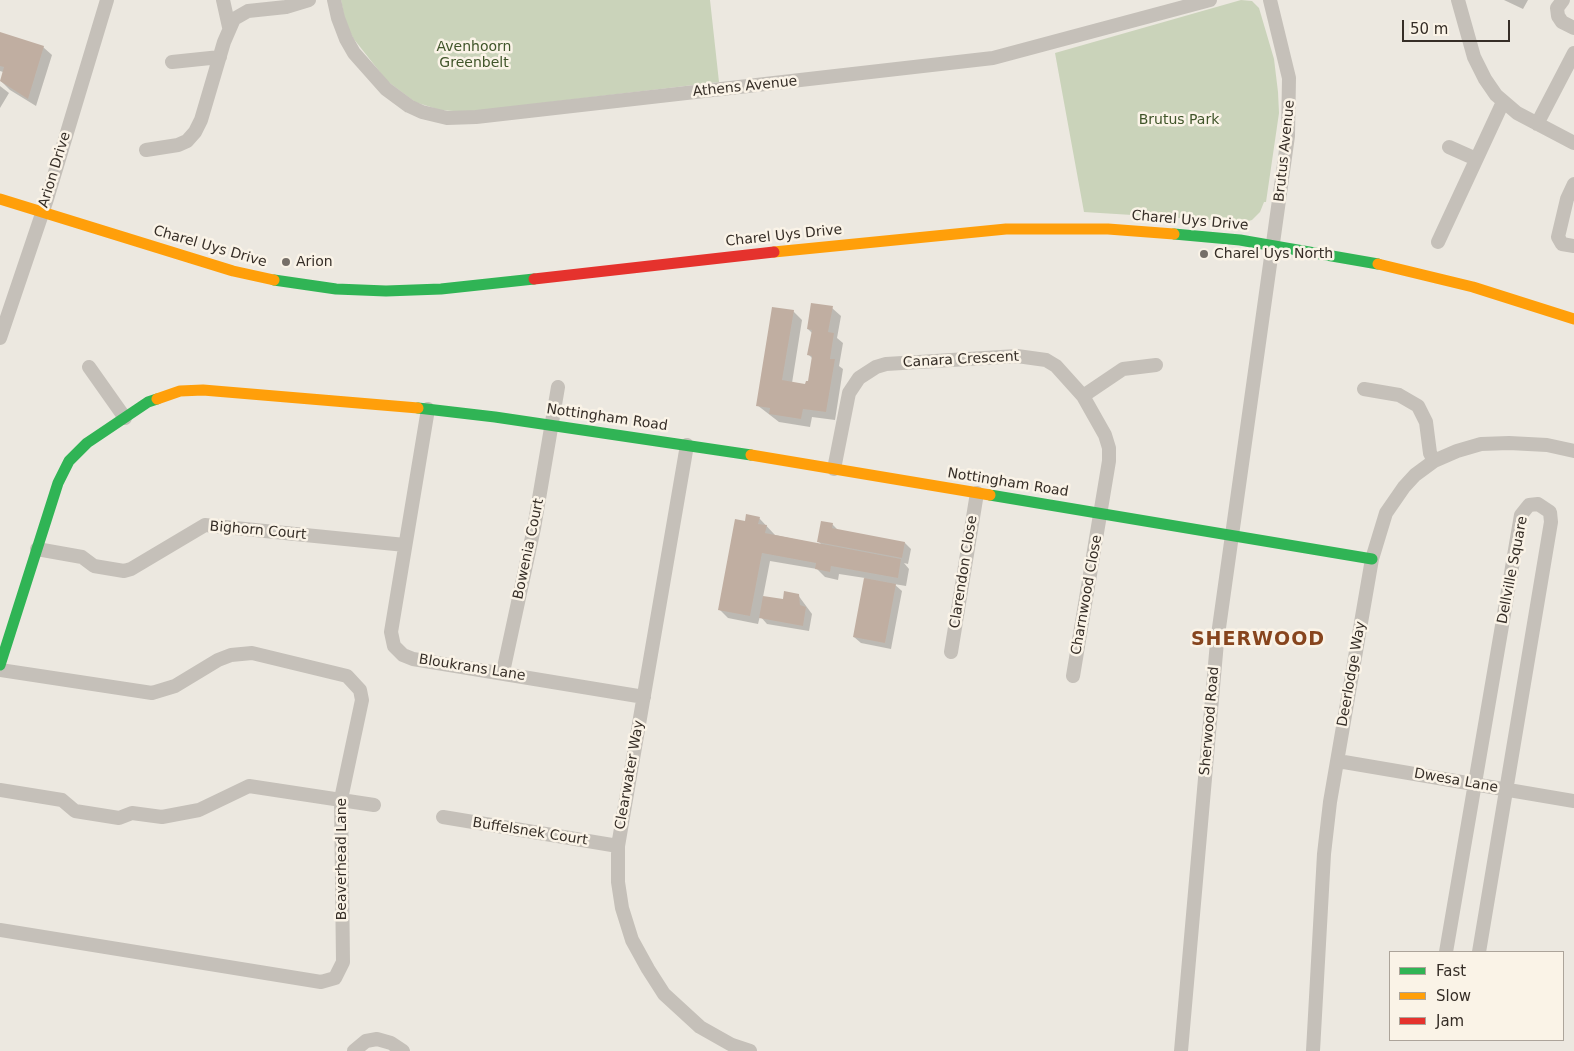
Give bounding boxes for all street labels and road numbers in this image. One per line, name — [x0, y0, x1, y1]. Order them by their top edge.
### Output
street label: Athens Avenue — [692, 73, 798, 101]
street label: Brutus Avenue — [1271, 99, 1299, 203]
street label: Arion Drive — [36, 130, 74, 210]
street label: Charel Uys Drive — [1131, 208, 1249, 234]
street label: Charel Uys Drive — [725, 222, 843, 250]
street label: Charel Uys Drive — [151, 223, 269, 271]
street label: Canara Crescent — [902, 349, 1020, 371]
street label: Nottingham Road — [545, 401, 669, 435]
street label: Nottingham Road — [946, 465, 1070, 501]
street label: Bowenia Court — [510, 497, 548, 601]
street label: Clarendon Close — [947, 514, 981, 630]
street label: Dellville Square — [1494, 515, 1532, 625]
street label: Bighorn Court — [209, 518, 307, 544]
street label: Charnwood Close — [1068, 534, 1106, 656]
street label: Deerlodge Way — [1334, 620, 1370, 728]
street label: Bloukrans Lane — [417, 651, 527, 685]
street label: Sherwood Road — [1197, 666, 1223, 776]
street label: Clearwater Way — [612, 719, 648, 831]
street label: Dwesa Lane — [1413, 765, 1499, 797]
street label: Beaverhead Lane — [334, 798, 350, 920]
street label: Buffelsnek Court — [471, 815, 589, 849]

